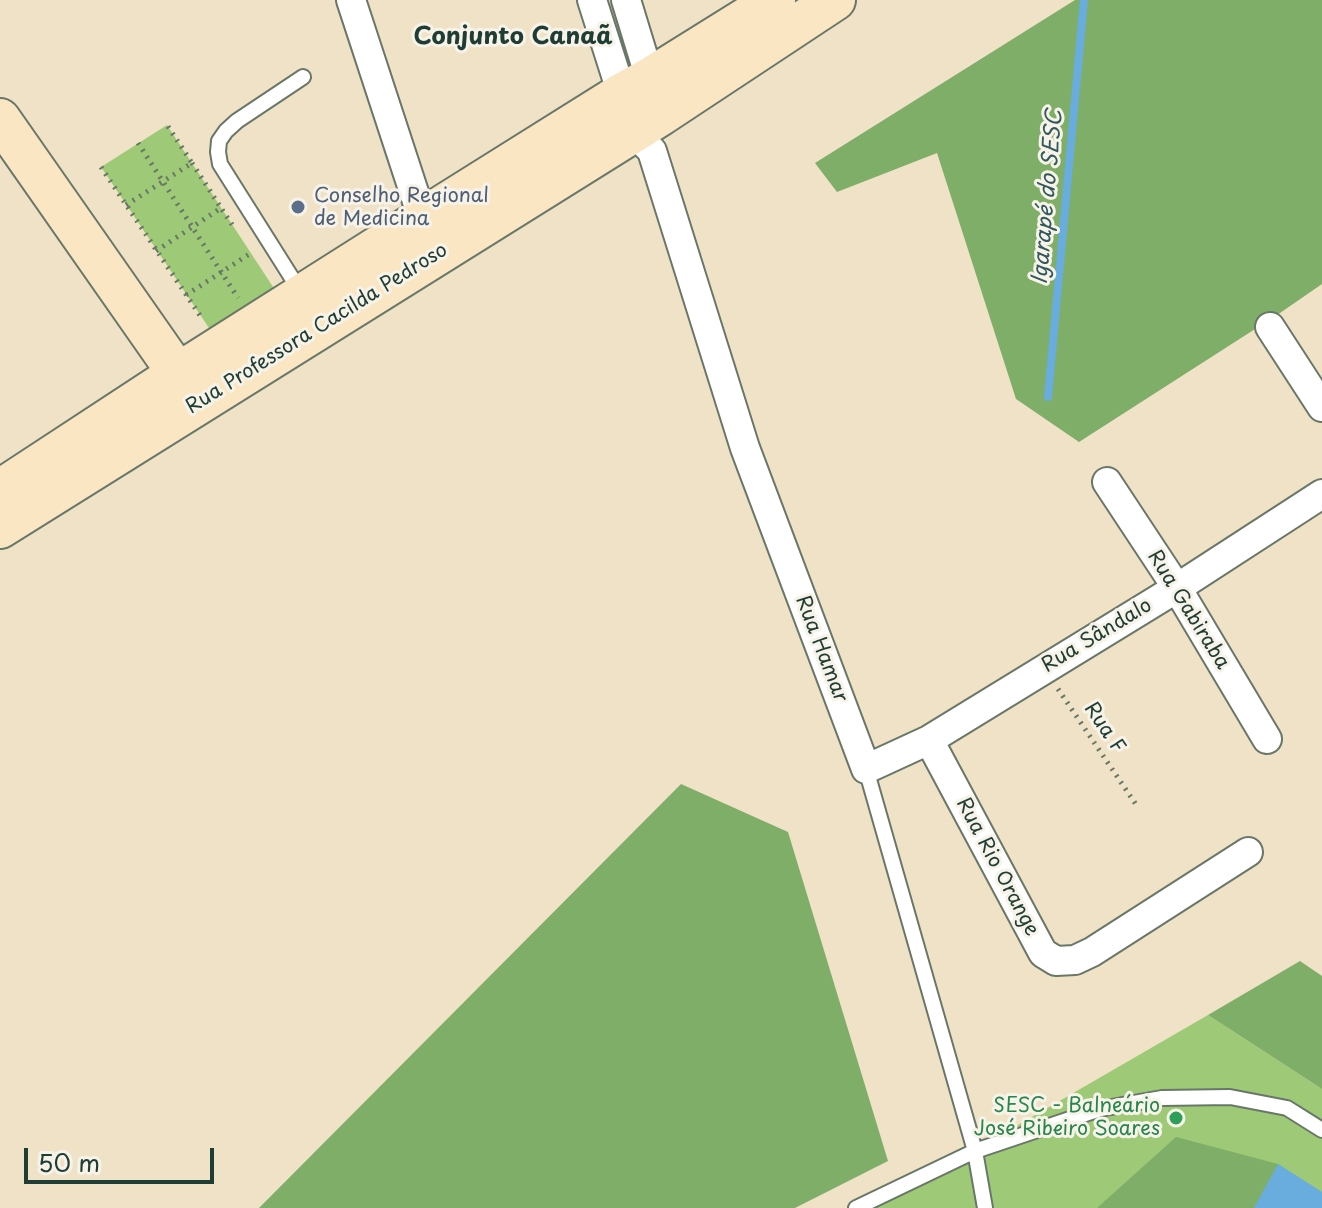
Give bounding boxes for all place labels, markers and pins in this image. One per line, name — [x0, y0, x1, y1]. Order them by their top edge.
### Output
place label: Conselho Regional de Medicina — [314, 184, 489, 231]
marker: Conselho Regional de Medicina — [289, 198, 307, 216]
place label: SESC - Balneário José Ribeiro Soares — [974, 1094, 1160, 1141]
marker: SESC - Balneário José Ribeiro Soares — [1167, 1109, 1185, 1127]

